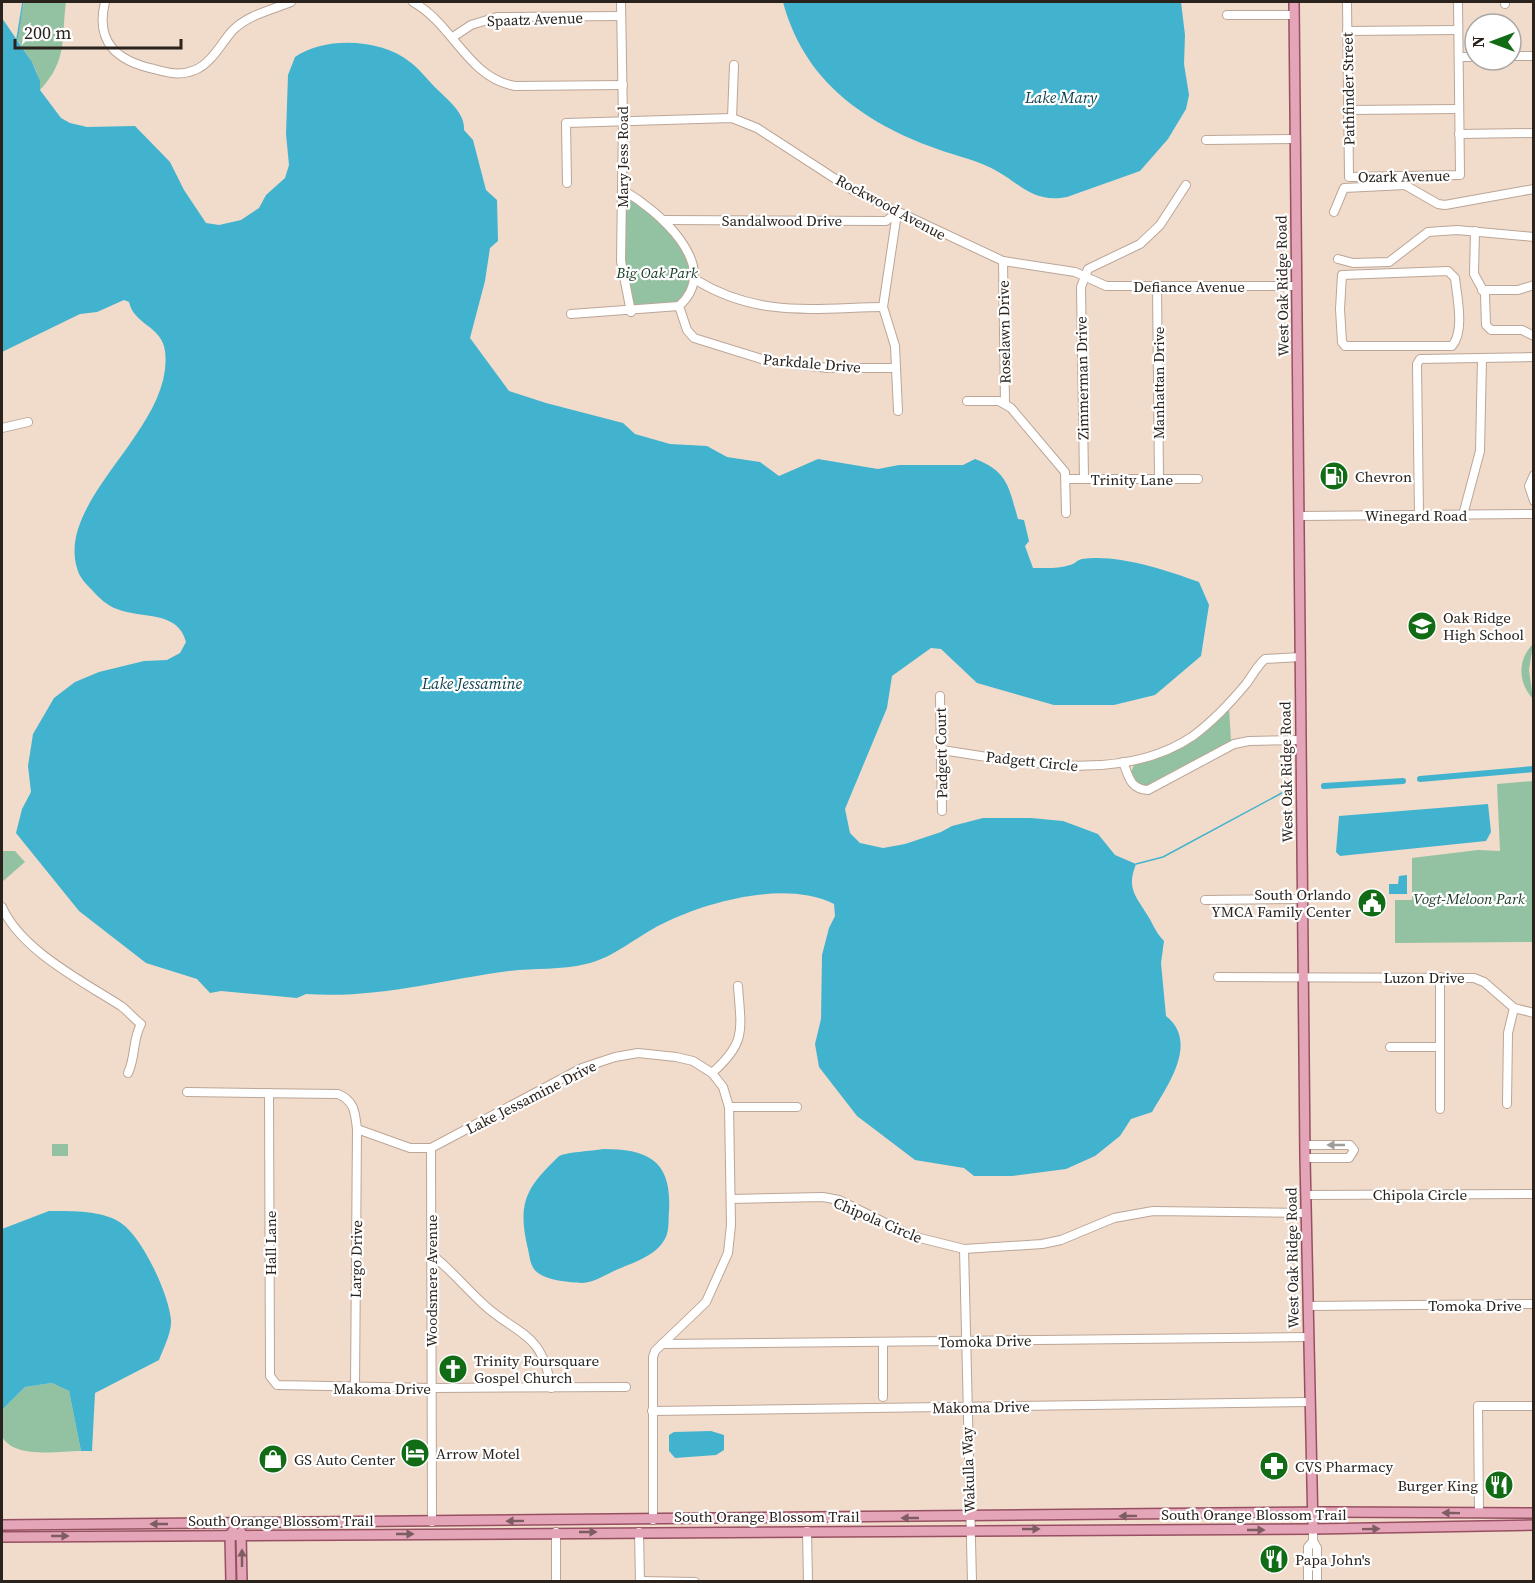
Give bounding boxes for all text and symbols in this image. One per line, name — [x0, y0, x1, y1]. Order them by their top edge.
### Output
street label: Spaatz Avenue — [487, 7, 584, 31]
scale bar — [15, 12, 182, 50]
north arrow — [1463, 12, 1523, 72]
text: 200 m — [24, 20, 71, 45]
street label: Pathfinder Street — [1337, 32, 1359, 146]
text: N — [1467, 36, 1489, 48]
water label: Lake Mary — [1024, 86, 1097, 108]
street label: Mary Jess Road — [612, 106, 633, 208]
street label: Ozark Avenue — [1358, 165, 1451, 187]
street label: Rockwood Avenue — [832, 169, 950, 245]
street label: Sandalwood Drive — [722, 210, 843, 231]
street label: West Oak Ridge Road — [1270, 215, 1294, 357]
park label: Big Oak Park — [615, 262, 699, 283]
street label: Defiance Avenue — [1133, 276, 1245, 297]
street label: Roselawn Drive — [993, 280, 1015, 384]
street label: Zimmerman Drive — [1070, 316, 1094, 440]
street label: Manhattan Drive — [1148, 326, 1169, 439]
street label: Parkdale Drive — [762, 348, 862, 378]
fuel station icon: Chevron — [1318, 460, 1350, 492]
place label: Chevron — [1355, 466, 1412, 487]
street label: Trinity Lane — [1091, 469, 1173, 490]
street label: Winegard Road — [1365, 505, 1468, 526]
place label: Oak Ridge High School — [1443, 607, 1525, 645]
school or university icon: Oak Ridge High School — [1406, 610, 1438, 642]
water label: Lake Jessamine — [421, 672, 523, 694]
street label: West Oak Ridge Road — [1274, 701, 1298, 843]
street label: Padgett Court — [930, 707, 952, 799]
street label: Padgett Circle — [985, 746, 1080, 776]
place label: South Orlando YMCA Family Center — [1211, 884, 1352, 922]
public building icon: South Orlando YMCA Family Center — [1356, 887, 1388, 919]
park label: Vogt-Meloon Park — [1413, 888, 1526, 909]
street label: Luzon Drive — [1383, 967, 1465, 988]
street label: Lake Jessamine Drive — [462, 1055, 600, 1139]
one-way arrow — [1327, 1140, 1346, 1150]
street label: Chipola Circle — [1373, 1184, 1468, 1205]
street label: West Oak Ridge Road — [1280, 1187, 1304, 1329]
street label: Chipola Circle — [830, 1192, 926, 1248]
street label: Hall Lane — [260, 1210, 281, 1275]
street label: Woodsmere Avenue — [421, 1214, 442, 1347]
street label: Largo Drive — [345, 1219, 367, 1298]
street label: Tomoka Drive — [1428, 1295, 1522, 1316]
street label: Tomoka Drive — [938, 1330, 1032, 1352]
place label: Trinity Foursquare Gospel Church — [474, 1350, 599, 1388]
church icon: Trinity Foursquare Gospel Church — [437, 1353, 469, 1385]
street label: Makoma Drive — [333, 1378, 431, 1399]
street label: Makoma Drive — [932, 1396, 1030, 1418]
street label: Wakulla Way — [956, 1426, 980, 1513]
hotel icon: Arrow Motel — [399, 1437, 431, 1469]
shop icon: GS Auto Center — [257, 1443, 289, 1475]
place label: Arrow Motel — [436, 1443, 520, 1464]
place label: GS Auto Center — [294, 1449, 396, 1470]
pharmacy icon: CVS Pharmacy — [1258, 1450, 1290, 1482]
place label: CVS Pharmacy — [1295, 1456, 1394, 1477]
restaurant icon: Burger King — [1483, 1469, 1515, 1501]
place label: Burger King — [1397, 1475, 1478, 1496]
street label: South Orange Blossom Trail — [1161, 1504, 1347, 1525]
street label: South Orange Blossom Trail — [674, 1506, 860, 1527]
one-way arrow — [1442, 1508, 1461, 1518]
street label: South Orange Blossom Trail — [188, 1510, 374, 1531]
one-way arrow — [1118, 1511, 1137, 1521]
one-way arrow — [901, 1513, 920, 1523]
one-way arrow — [505, 1517, 524, 1526]
one-way arrow — [149, 1519, 168, 1529]
one-way arrow — [1021, 1524, 1040, 1534]
one-way arrow — [1362, 1524, 1381, 1534]
one-way arrow — [1247, 1525, 1266, 1535]
one-way arrow — [578, 1527, 597, 1537]
one-way arrow — [396, 1529, 415, 1539]
one-way arrow — [50, 1531, 69, 1541]
restaurant icon: Papa John's — [1258, 1543, 1290, 1575]
one-way arrow — [237, 1549, 247, 1568]
place label: Papa John's — [1295, 1549, 1371, 1570]

